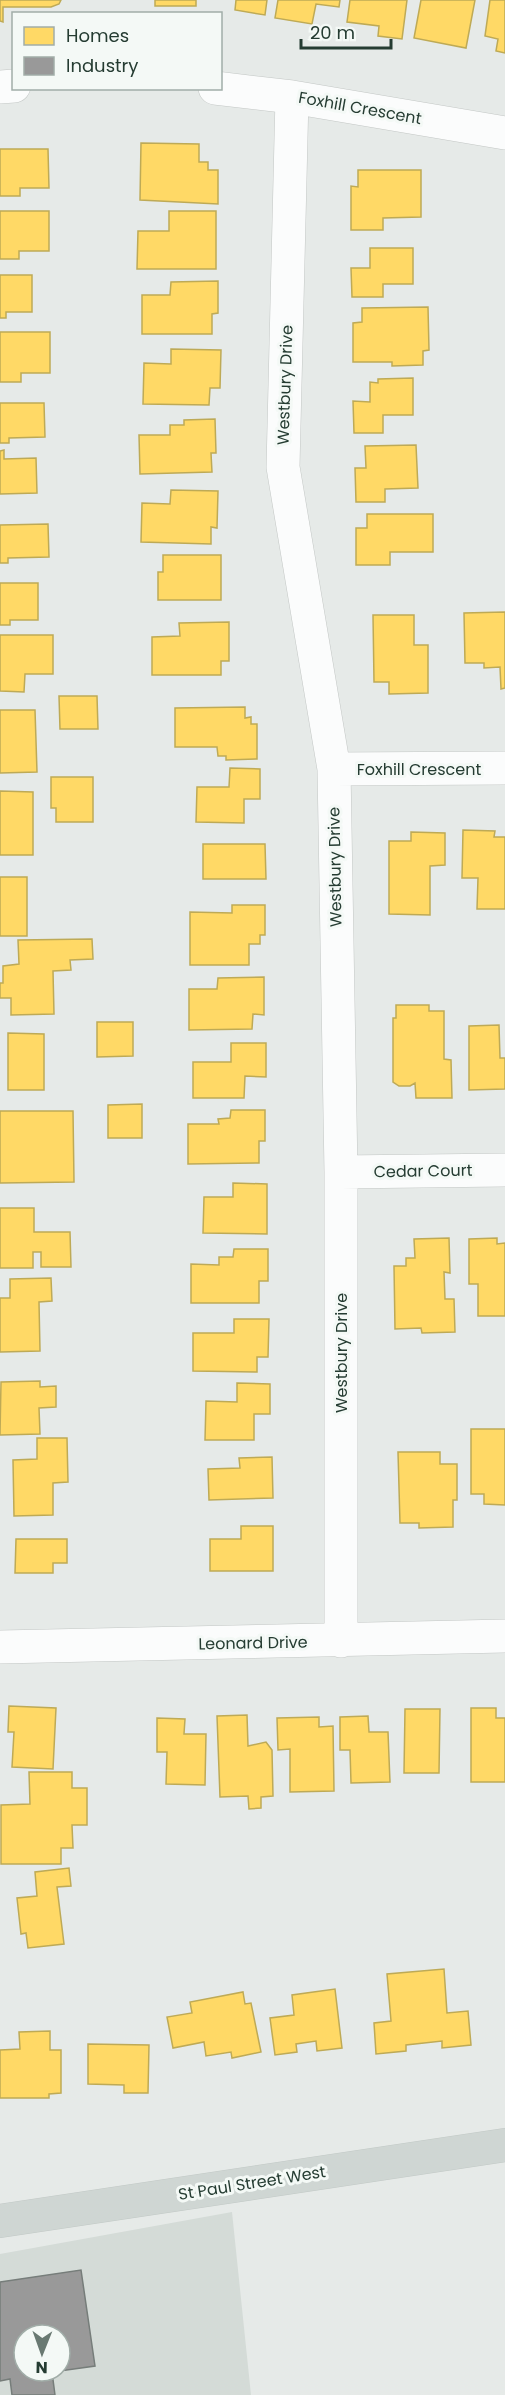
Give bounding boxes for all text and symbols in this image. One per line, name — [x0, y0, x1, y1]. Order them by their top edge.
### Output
legend — [12, 12, 222, 90]
scale bar — [301, 12, 391, 50]
text: 20 m — [310, 20, 355, 45]
text: Homes — [66, 23, 129, 48]
text: Industry — [66, 53, 138, 78]
street label: Foxhill Crescent — [297, 86, 424, 130]
street label: Westbury Drive — [271, 324, 299, 445]
street label: Foxhill Crescent — [357, 758, 481, 781]
street label: Westbury Drive — [322, 807, 348, 927]
street label: Cedar Court — [373, 1159, 473, 1183]
street label: Westbury Drive — [330, 1293, 353, 1413]
street label: Leonard Drive — [198, 1631, 308, 1655]
street label: St Paul Street West — [177, 2160, 327, 2206]
north arrow — [12, 2323, 72, 2383]
text: N — [36, 2356, 48, 2379]

